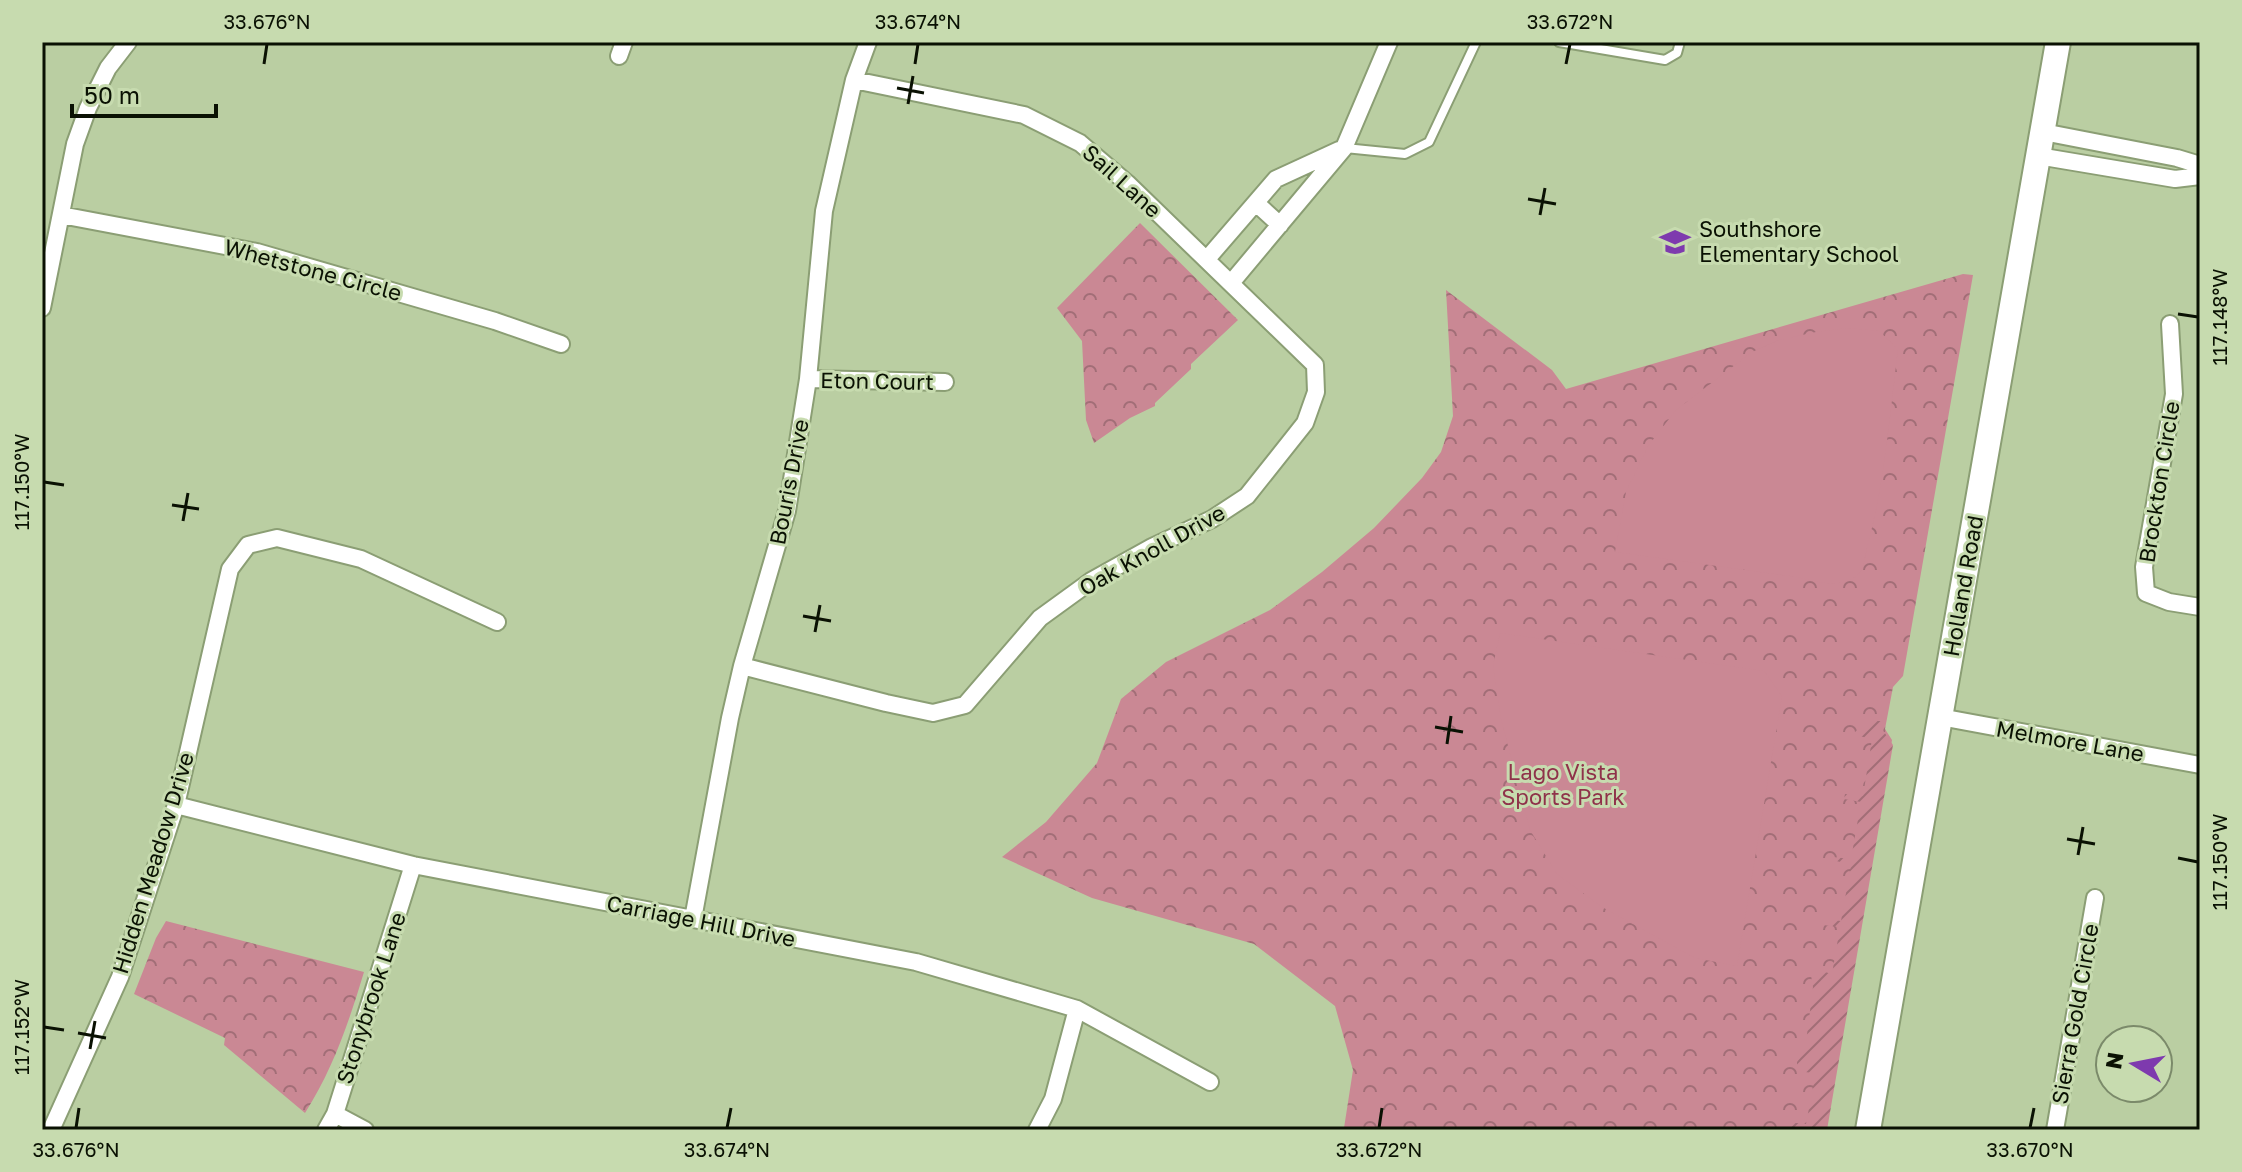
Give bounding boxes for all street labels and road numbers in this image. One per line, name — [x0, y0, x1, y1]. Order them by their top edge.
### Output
street label: Sail Lane — [1077, 138, 1167, 223]
street label: Whetstone Circle — [222, 233, 405, 306]
street label: Eton Court — [820, 366, 934, 395]
street label: Brockton Circle — [2132, 399, 2185, 565]
street label: Bouris Drive — [763, 417, 814, 547]
street label: Oak Knoll Drive — [1074, 498, 1229, 601]
street label: Holland Road — [1937, 513, 1988, 659]
street label: Melmore Lane — [1994, 714, 2146, 767]
street label: Hidden Meadow Drive — [106, 749, 199, 977]
street label: Carriage Hill Drive — [605, 889, 798, 952]
street label: Stonybrook Lane — [330, 909, 411, 1087]
street label: Sierra Gold Circle — [2045, 921, 2104, 1106]

